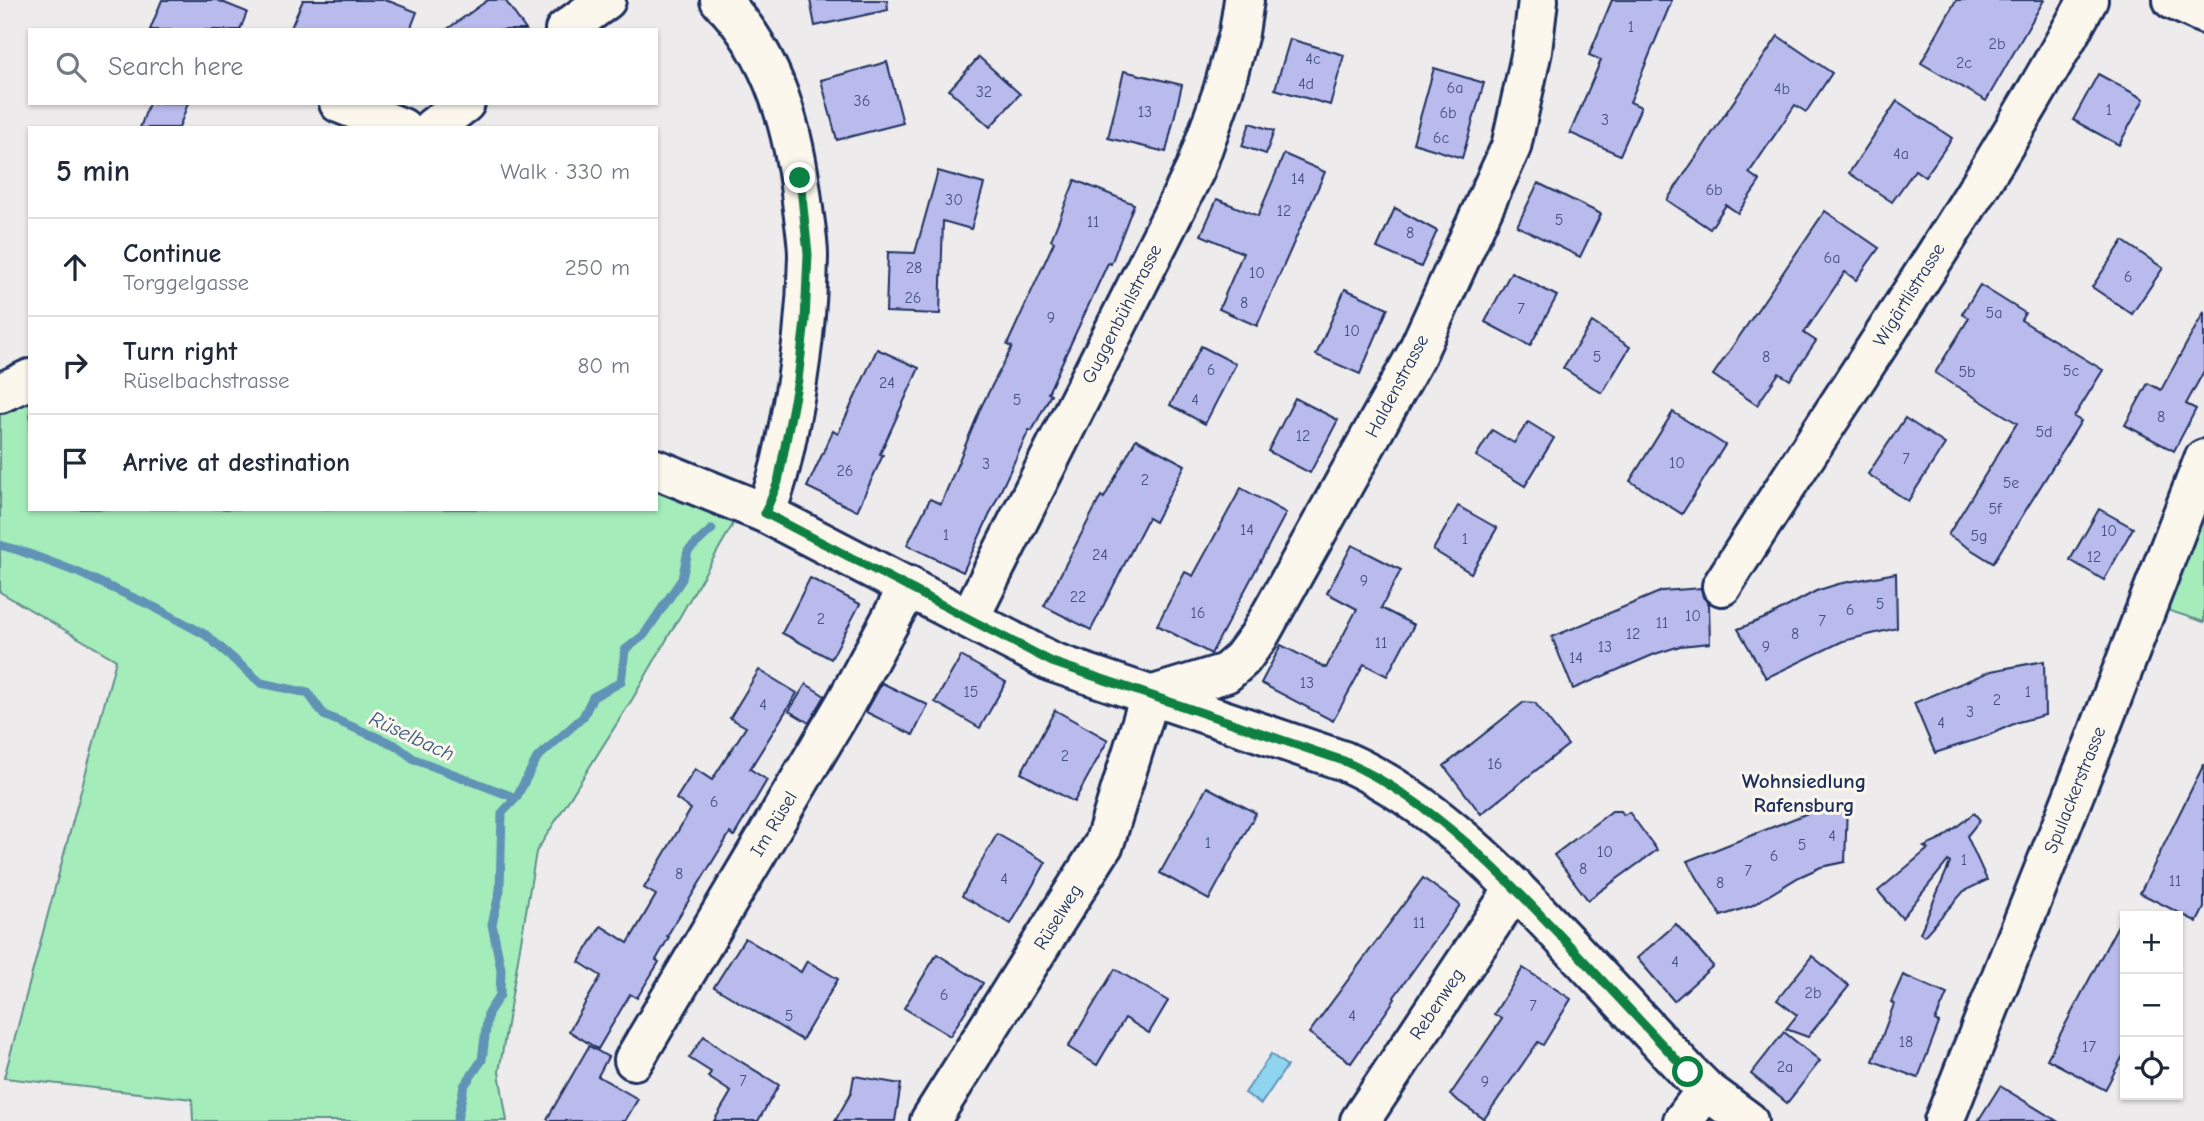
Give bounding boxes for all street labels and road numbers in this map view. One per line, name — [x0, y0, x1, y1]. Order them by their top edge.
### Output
street label: Wigärtlistrasse — [1868, 239, 1950, 351]
street label: Guggenbühlstrasse — [1077, 241, 1167, 387]
street label: Haldenstrasse — [1361, 331, 1433, 441]
street label: Spulackerstrasse — [2040, 723, 2110, 857]
street label: Im Rüsel — [746, 787, 802, 861]
street label: Rüselweg — [1029, 880, 1087, 954]
street label: Rebenweg — [1405, 964, 1469, 1044]

